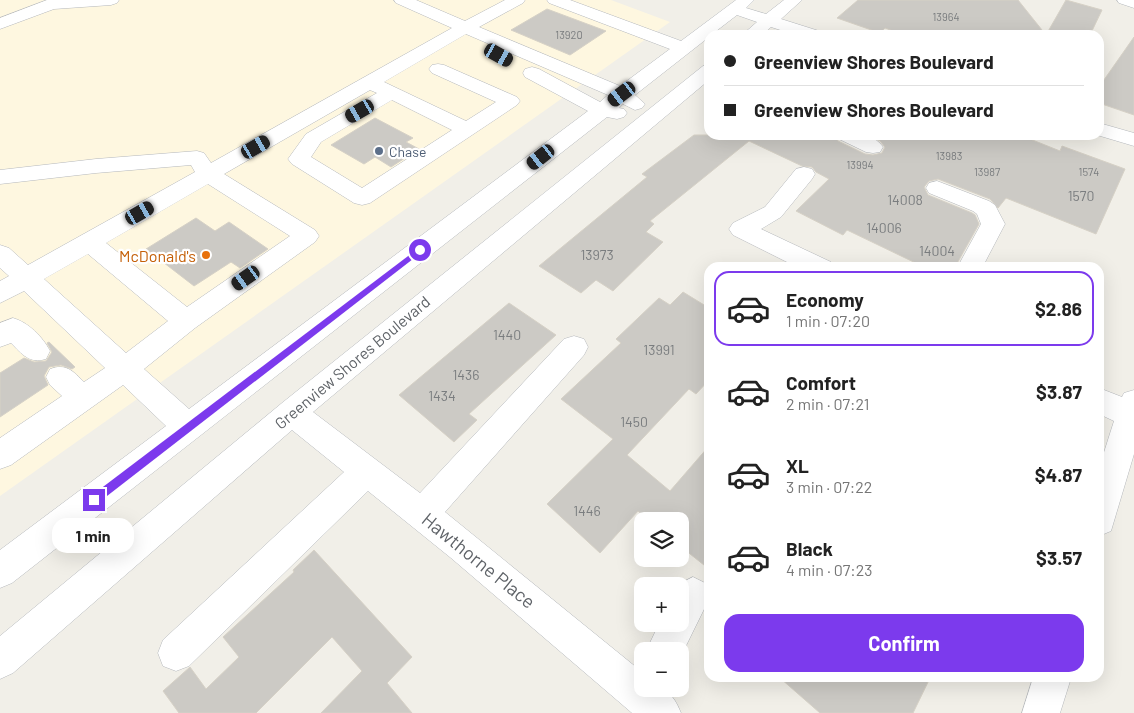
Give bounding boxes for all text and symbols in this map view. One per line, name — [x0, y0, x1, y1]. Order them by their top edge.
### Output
house number: 13964 — [933, 10, 959, 23]
house number: 13920 — [555, 28, 583, 41]
car — [482, 41, 515, 69]
text: Greenview Shores Boulevard — [754, 50, 994, 73]
car — [605, 79, 638, 109]
car — [343, 97, 376, 125]
text: Greenview Shores Boulevard — [754, 98, 994, 121]
car — [239, 133, 272, 161]
car — [524, 142, 557, 172]
place label: Chase — [389, 143, 426, 160]
marker: Chase — [373, 145, 385, 157]
house number: 13983 — [936, 149, 962, 162]
house number: 13994 — [846, 158, 874, 171]
house number: 13987 — [974, 165, 1000, 178]
house number: 1574 — [1079, 165, 1099, 178]
house number: 1570 — [1068, 187, 1094, 204]
house number: 14008 — [887, 191, 923, 208]
car — [123, 199, 156, 227]
house number: 14006 — [866, 219, 902, 236]
route start — [409, 239, 431, 261]
house number: 14004 — [919, 242, 955, 259]
place label: McDonald's — [119, 246, 196, 265]
house number: 13973 — [580, 246, 614, 263]
marker: McDonald's — [200, 249, 212, 261]
car — [229, 263, 262, 293]
icon: car — [726, 286, 771, 331]
text: Economy — [786, 288, 864, 311]
street label: Greenview Shores Boulevard — [270, 291, 434, 433]
text: $2.86 — [1035, 297, 1082, 320]
text: 1 min · 07:20 — [786, 311, 870, 330]
house number: 1440 — [493, 326, 521, 343]
house number: 13991 — [643, 341, 675, 358]
house number: 1436 — [452, 366, 480, 383]
icon: car — [726, 369, 771, 414]
text: Comfort — [786, 371, 856, 394]
text: $3.87 — [1036, 380, 1082, 403]
house number: 1434 — [428, 387, 456, 404]
text: 2 min · 07:21 — [786, 394, 869, 413]
house number: 1450 — [620, 413, 648, 430]
icon: car — [726, 452, 771, 497]
text: XL — [786, 454, 809, 477]
text: $4.87 — [1035, 463, 1082, 486]
text: 3 min · 07:22 — [786, 477, 872, 496]
route end — [83, 489, 105, 511]
house number: 1446 — [573, 502, 601, 519]
street label: Hawthorne Place — [418, 507, 540, 613]
map controls — [634, 512, 689, 697]
button: layers — [634, 512, 689, 567]
callout: 1 min — [53, 518, 135, 552]
text: 1 min — [75, 526, 111, 545]
icon: car — [726, 535, 771, 580]
text: Black — [786, 537, 833, 560]
text: $3.57 — [1036, 546, 1082, 569]
text: 4 min · 07:23 — [786, 560, 872, 579]
button: + — [634, 577, 689, 632]
button: Confirm — [724, 614, 1084, 672]
button: − — [634, 642, 689, 697]

